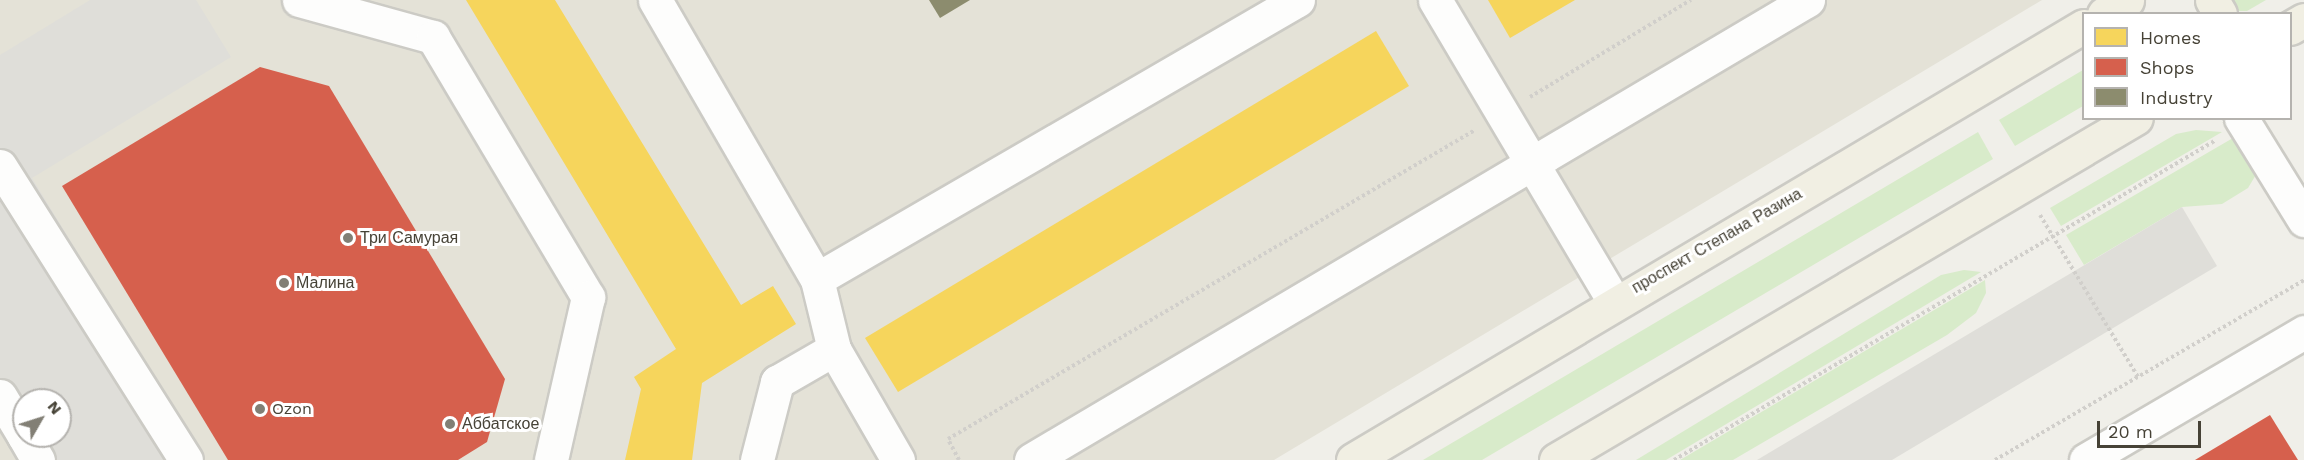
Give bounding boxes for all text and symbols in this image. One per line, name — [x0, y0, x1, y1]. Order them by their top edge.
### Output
legend — [2082, 12, 2292, 120]
text: Homes — [2140, 27, 2201, 48]
text: Shops — [2140, 57, 2194, 78]
text: Industry — [2140, 87, 2212, 108]
street label: проспект Степана Разина — [1629, 184, 1805, 298]
place label: Три Самурая — [360, 228, 458, 248]
marker: Три Самурая — [341, 231, 355, 245]
place label: Малина — [296, 273, 354, 293]
marker: Малина — [277, 276, 291, 290]
north arrow — [12, 388, 72, 448]
text: N — [44, 397, 66, 418]
place label: Ozon — [272, 399, 312, 419]
marker: Ozon — [253, 402, 267, 416]
scale bar — [2100, 409, 2204, 447]
place label: Аббатское — [462, 414, 539, 434]
marker: Аббатское — [443, 417, 457, 431]
text: 20 m — [2108, 421, 2153, 442]

